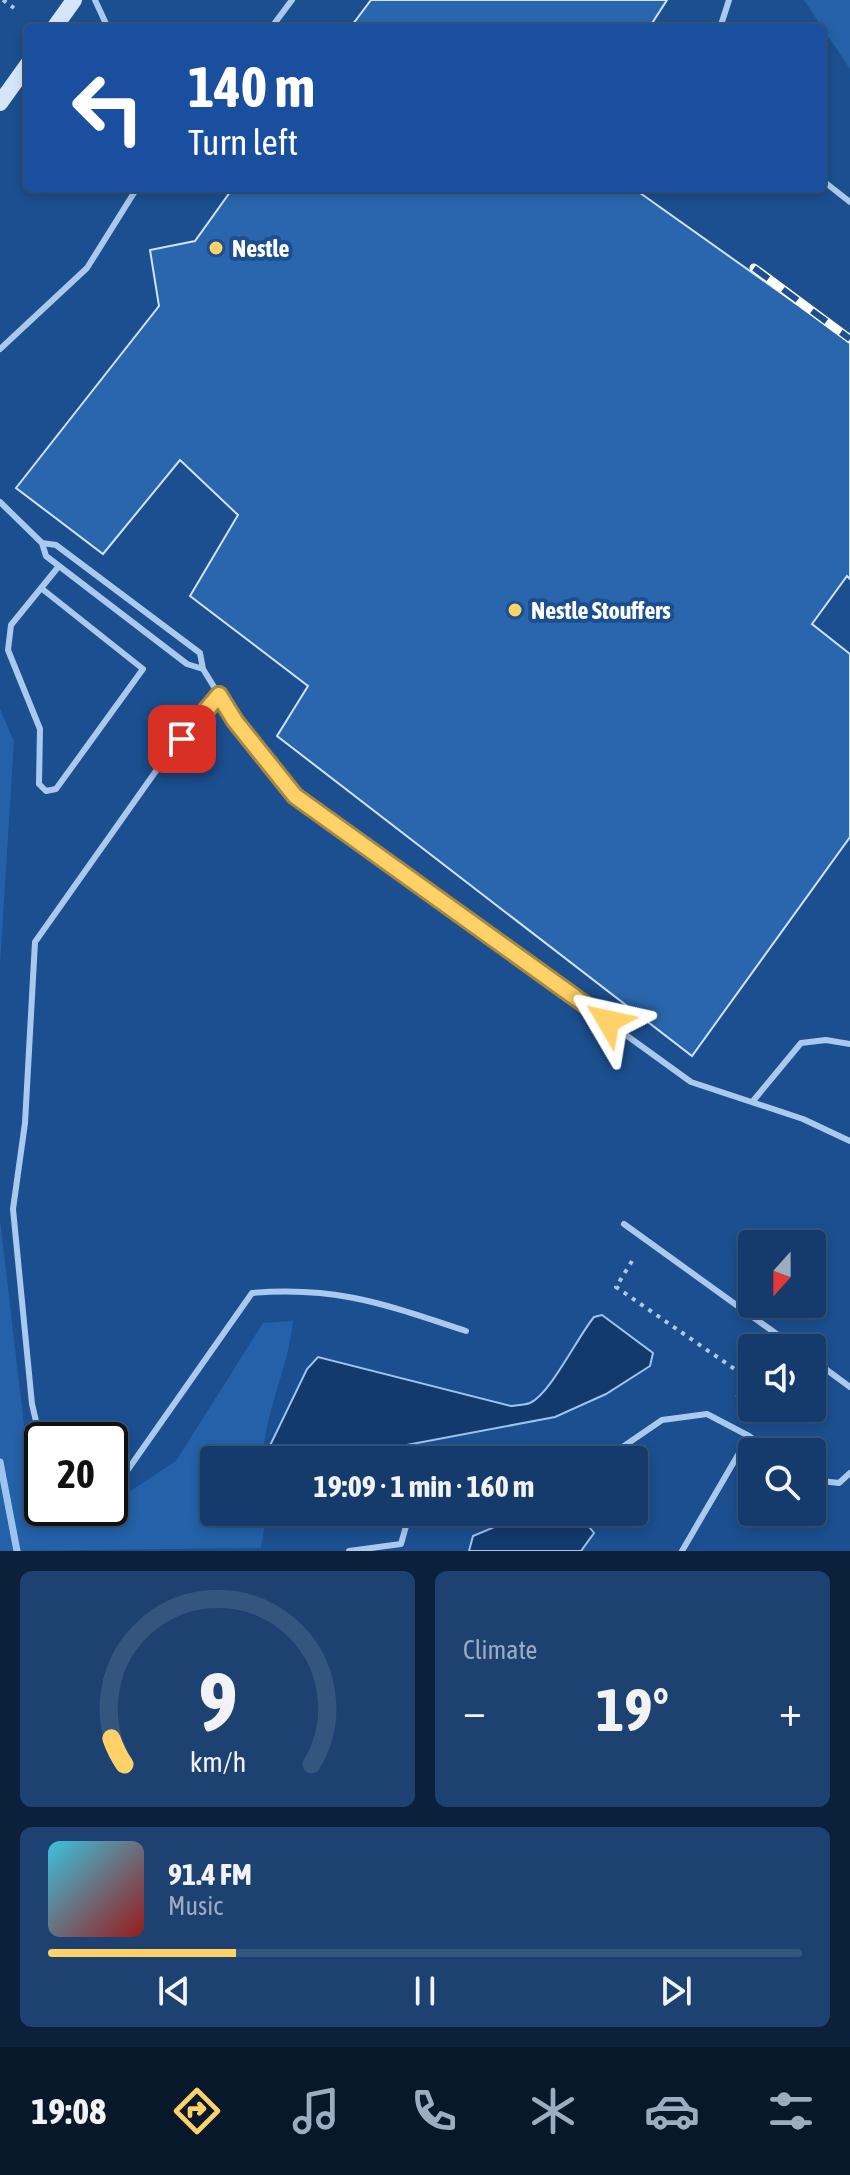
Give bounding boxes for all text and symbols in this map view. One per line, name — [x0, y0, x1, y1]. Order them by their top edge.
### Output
text: 140 m — [188, 55, 315, 119]
icon: left — [56, 56, 160, 160]
text: Turn left — [188, 121, 298, 163]
place label: Nestle — [232, 235, 290, 262]
marker: Nestle — [207, 239, 225, 257]
place label: Nestle Stouffers — [531, 597, 671, 624]
marker: Nestle Stouffers — [506, 601, 524, 619]
pin — [148, 705, 216, 773]
icon: arrive — [160, 717, 204, 761]
position arrow — [566, 979, 650, 1063]
north arrow — [738, 1230, 826, 1318]
map controls — [738, 1230, 826, 1526]
button: sound — [738, 1334, 826, 1422]
speed limit sign: 20 — [24, 1422, 128, 1526]
button: search — [738, 1438, 826, 1526]
text: 19:09 · 1 min · 160 m — [314, 1469, 534, 1503]
text: Climate — [463, 1635, 537, 1665]
text: 9 — [198, 1653, 237, 1749]
text: 19° — [596, 1675, 669, 1744]
text: − — [463, 1685, 486, 1735]
text: + — [779, 1685, 802, 1735]
text: km/h — [189, 1745, 246, 1778]
text: 91.4 FM — [168, 1857, 252, 1891]
text: Music — [168, 1891, 223, 1921]
icon: previous — [152, 1969, 196, 2013]
icon: pause — [403, 1969, 447, 2013]
icon: next — [654, 1969, 698, 2013]
icon: directions — [169, 2083, 225, 2139]
icon: music — [288, 2083, 344, 2139]
icon: phone — [406, 2083, 462, 2139]
icon: climate — [525, 2083, 581, 2139]
icon: car — [644, 2083, 700, 2139]
icon: filters — [763, 2083, 819, 2139]
text: 19:08 — [31, 2090, 106, 2132]

